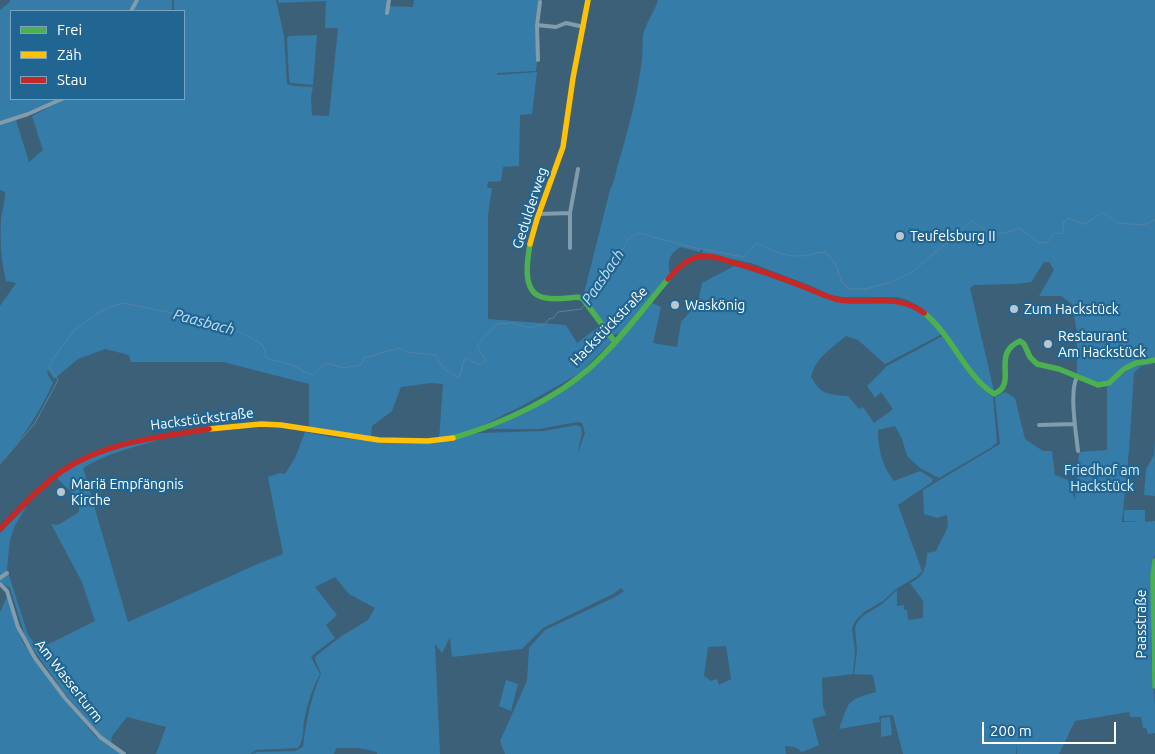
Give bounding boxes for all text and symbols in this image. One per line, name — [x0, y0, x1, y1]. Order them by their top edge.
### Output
legend — [10, 10, 185, 100]
text: Frei — [57, 21, 82, 38]
text: Zäh — [57, 46, 82, 63]
text: Stau — [57, 71, 87, 88]
street label: Gedulderweg — [509, 165, 551, 251]
place label: Teufelsburg II — [910, 228, 996, 244]
marker: Teufelsburg II — [894, 230, 906, 242]
water label: Paasbach — [578, 246, 628, 308]
street label: Hackstückstraße — [567, 283, 651, 369]
place label: Waskönig — [685, 297, 745, 313]
marker: Waskönig — [669, 299, 681, 311]
place label: Zum Hackstück — [1024, 301, 1119, 317]
marker: Zum Hackstück — [1008, 303, 1020, 315]
water label: Paasbach — [171, 305, 237, 339]
place label: Restaurant Am Hackstück — [1058, 328, 1146, 361]
marker: Restaurant Am Hackstück — [1042, 338, 1054, 350]
street label: Hackstückstraße — [149, 404, 255, 434]
park label: Friedhof am Hackstück — [1064, 462, 1140, 494]
place label: Mariä Empfängnis Kirche — [71, 476, 184, 508]
marker: Mariä Empfängnis Kirche — [55, 486, 67, 498]
street label: Paasstraße — [1133, 590, 1149, 658]
street label: Am Wasserturm — [31, 636, 107, 726]
scale bar — [985, 712, 1119, 744]
text: 200 m — [990, 722, 1032, 739]

